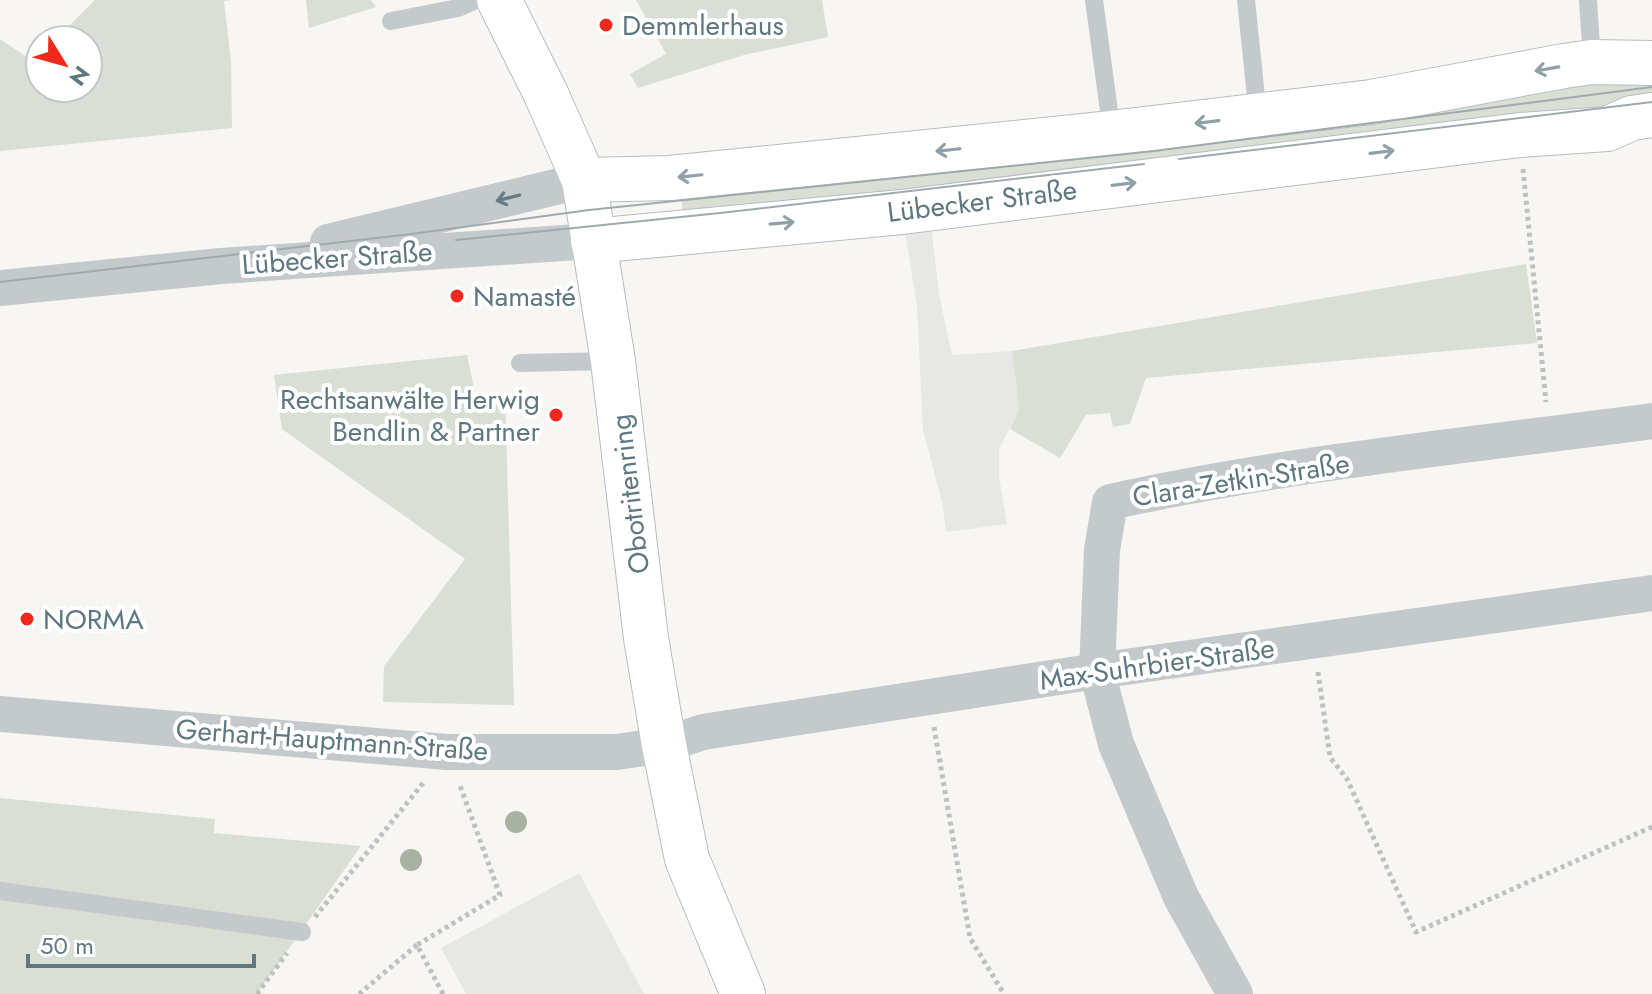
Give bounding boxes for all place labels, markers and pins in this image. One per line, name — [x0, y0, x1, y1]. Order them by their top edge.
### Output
place label: Demmlerhaus — [622, 5, 784, 46]
marker: Demmlerhaus — [597, 16, 615, 34]
place label: Namasté — [473, 276, 576, 317]
marker: Namasté — [448, 287, 466, 305]
place label: Rechtsanwälte Herwig Bendlin & Partner — [280, 379, 540, 452]
marker: Rechtsanwälte Herwig Bendlin & Partner — [547, 406, 565, 424]
place label: NORMA — [43, 599, 144, 640]
marker: NORMA — [18, 610, 36, 628]

